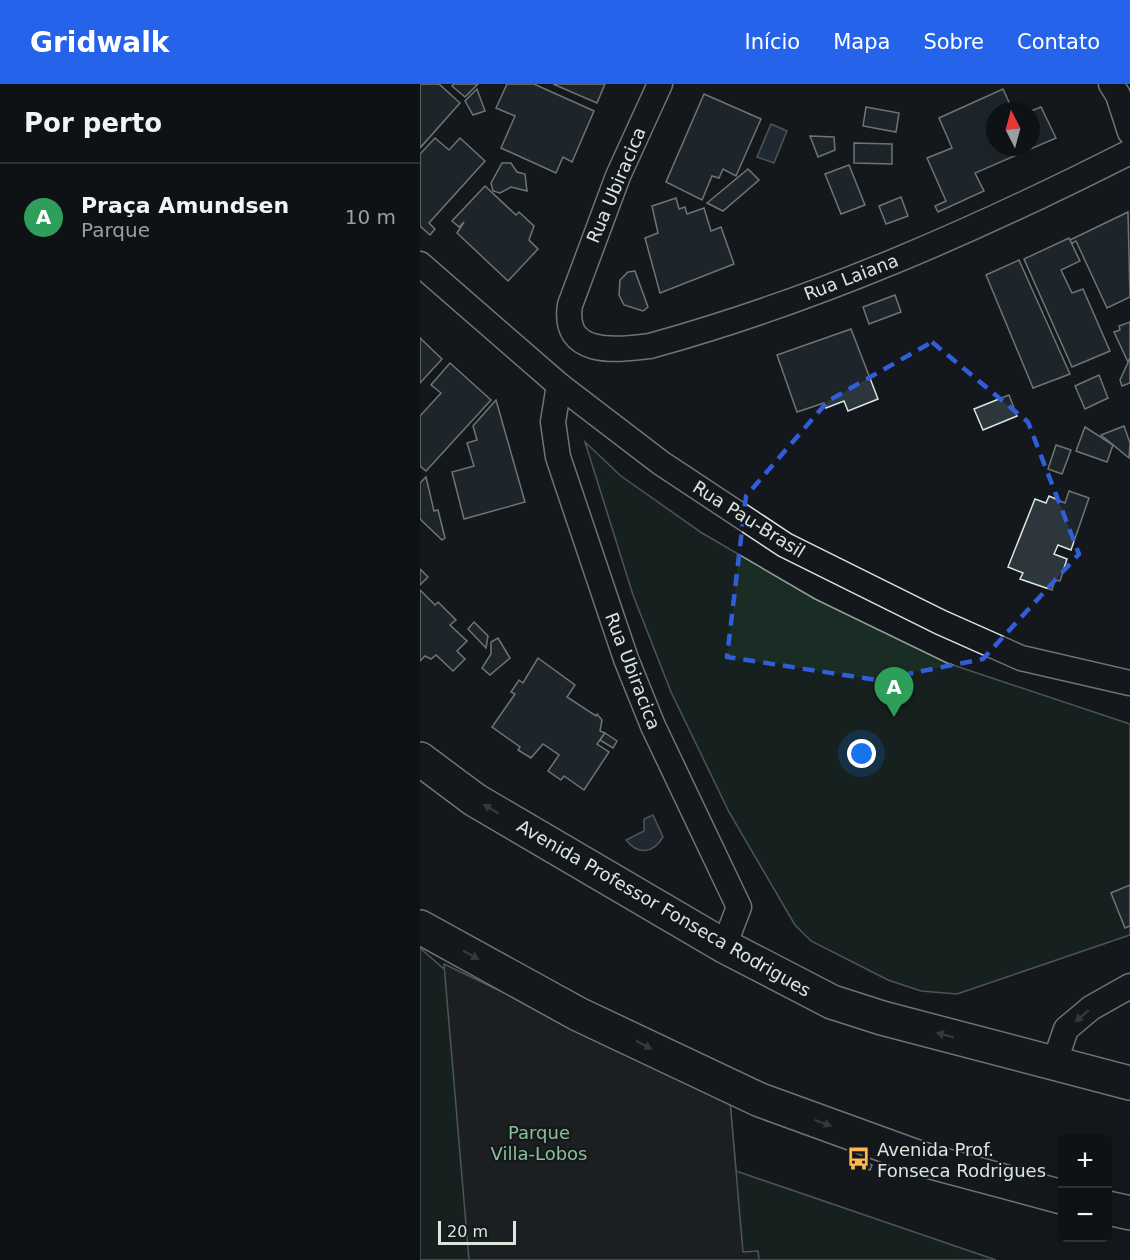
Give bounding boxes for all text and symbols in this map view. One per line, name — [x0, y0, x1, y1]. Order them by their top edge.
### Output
text: Gridwalk — [30, 26, 169, 59]
text: Início — [745, 30, 800, 54]
text: Mapa — [833, 30, 890, 54]
text: Sobre — [923, 30, 984, 54]
text: Contato — [1017, 30, 1100, 54]
north arrow — [986, 102, 1040, 156]
text: Por perto — [24, 108, 162, 138]
street label: Rua Ubiracica — [582, 124, 650, 246]
text: Praça Amundsen — [81, 193, 289, 218]
text: A — [36, 205, 51, 229]
text: 10 m — [345, 205, 396, 229]
text: Parque — [81, 218, 150, 242]
street label: Rua Laiana — [801, 249, 901, 305]
street label: Rua Pau-Brasil — [689, 476, 809, 562]
street label: Rua Ubiracica — [601, 609, 665, 733]
pin: A — [874, 668, 914, 717]
your location — [847, 739, 876, 768]
one-way arrow — [483, 804, 499, 815]
street label: Avenida Professor Fonseca Rodrigues — [513, 815, 815, 1001]
one-way arrow — [463, 950, 480, 960]
one-way arrow — [1075, 1009, 1090, 1022]
one-way arrow — [935, 1029, 954, 1039]
one-way arrow — [636, 1040, 653, 1049]
one-way arrow — [814, 1118, 832, 1128]
park label: Parque Villa-Lobos — [491, 1122, 588, 1164]
map controls — [1058, 1134, 1112, 1242]
button: + — [1058, 1134, 1112, 1188]
place label: Avenida Prof. Fonseca Rodrigues — [877, 1139, 1046, 1181]
bus stop icon: Avenida Prof. Fonseca Rodrigues — [846, 1146, 872, 1172]
button: − — [1058, 1188, 1112, 1242]
scale bar — [438, 1218, 516, 1246]
text: 20 m — [447, 1222, 488, 1241]

